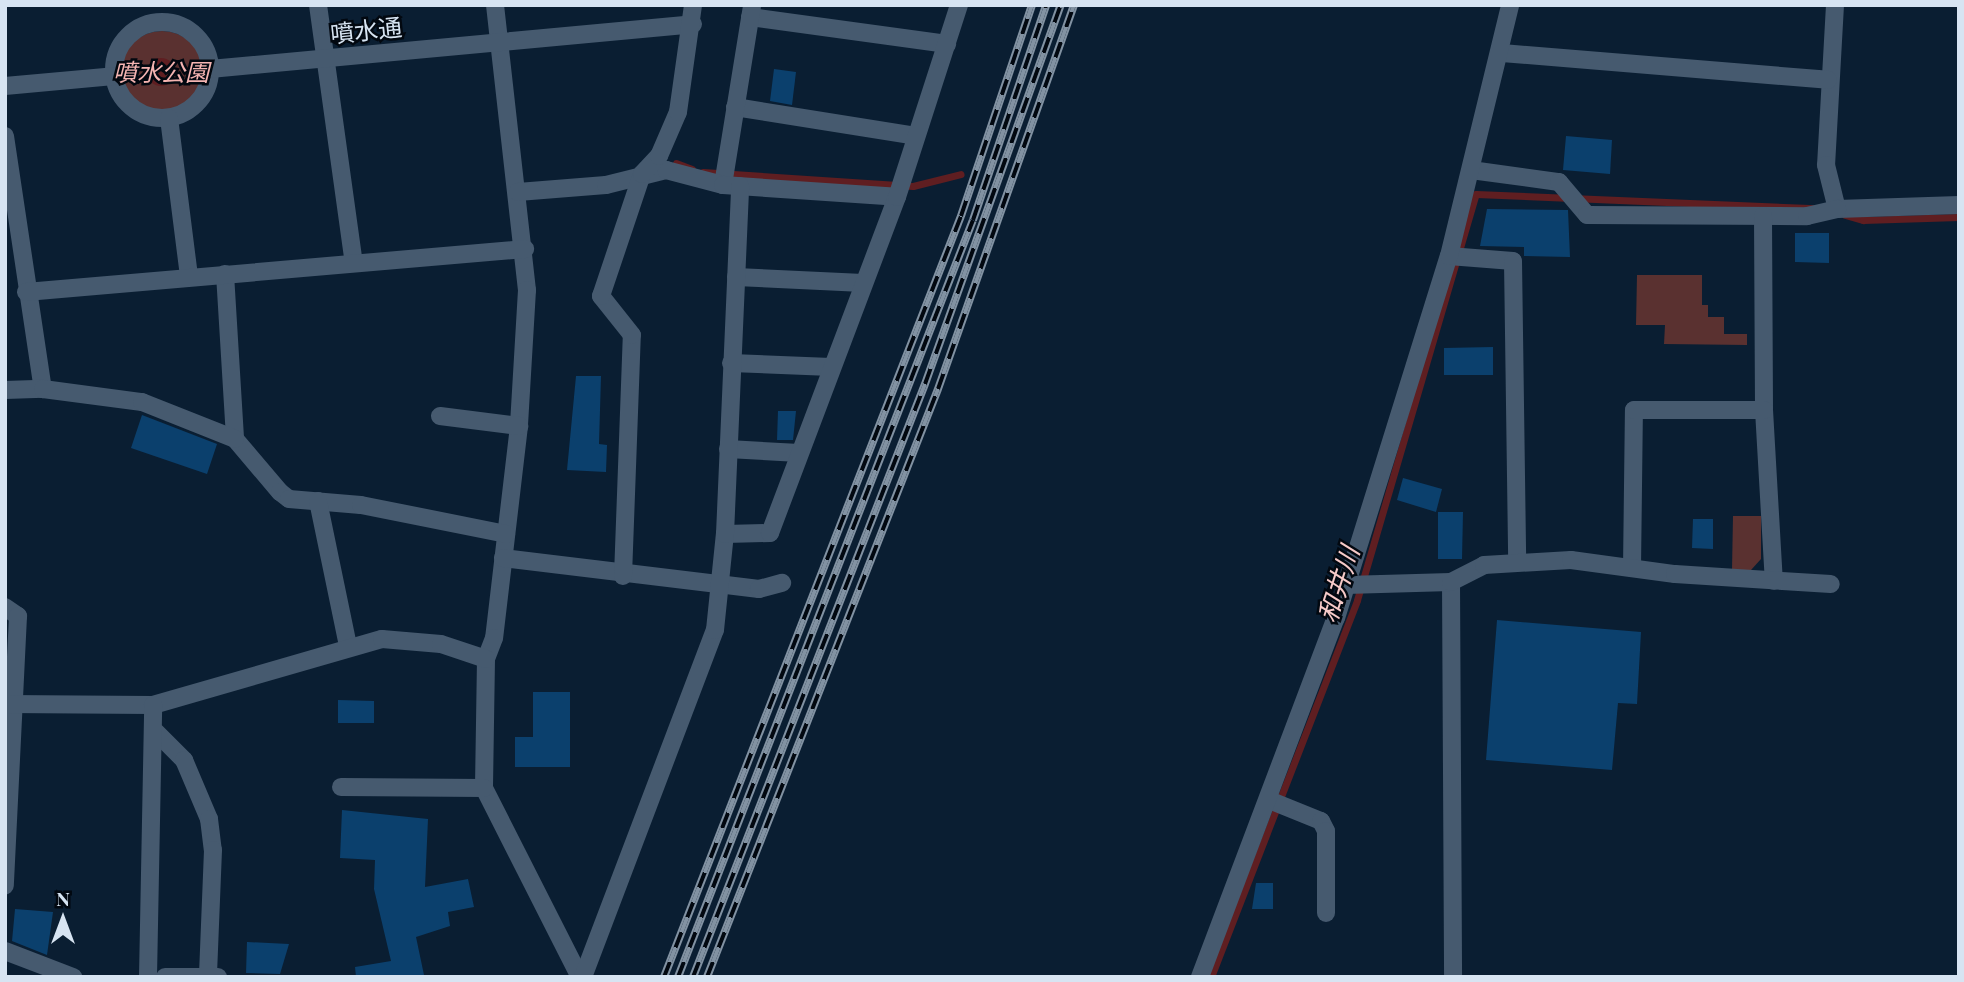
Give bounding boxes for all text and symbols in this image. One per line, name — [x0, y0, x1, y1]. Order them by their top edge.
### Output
street label: 噴水通 — [329, 12, 403, 48]
park label: 噴水公園 — [113, 58, 209, 86]
water label: 和井川 — [1311, 542, 1365, 626]
north arrow — [28, 884, 98, 954]
text: N — [56, 885, 70, 911]

